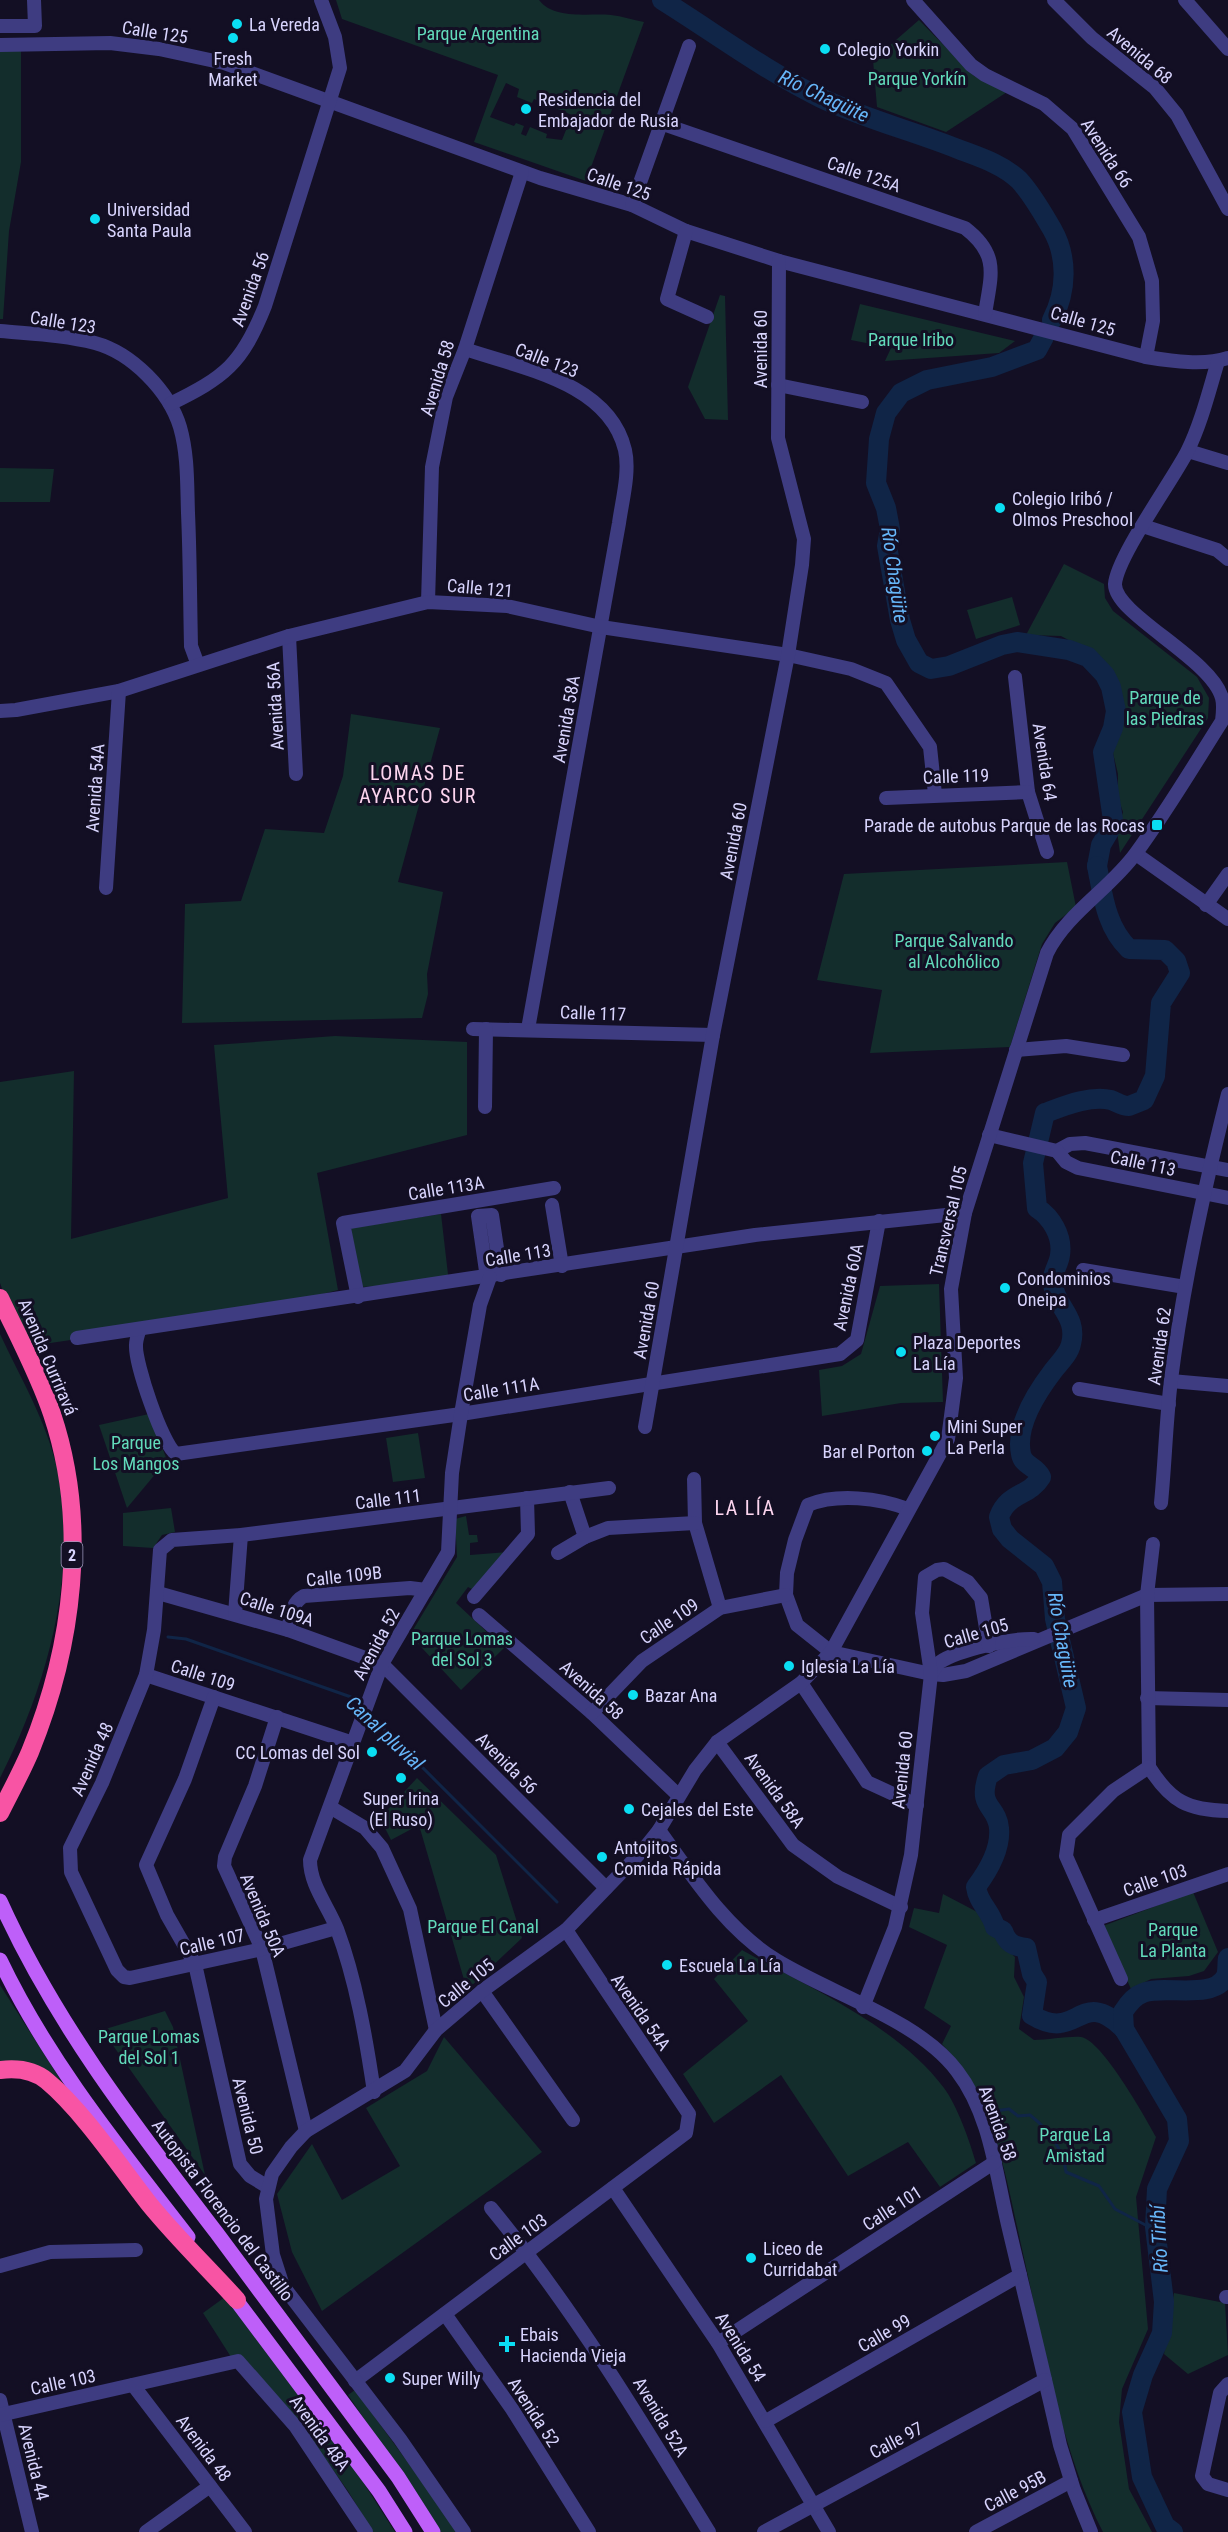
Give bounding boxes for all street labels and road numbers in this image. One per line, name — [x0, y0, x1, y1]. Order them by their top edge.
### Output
street label: Calle 125 — [121, 16, 189, 48]
street label: Avenida 68 — [1103, 22, 1177, 88]
street label: Avenida 66 — [1077, 114, 1137, 192]
street label: Calle 125A — [824, 152, 904, 197]
street label: Calle 125 — [584, 163, 654, 205]
street label: Avenida 56 — [227, 249, 273, 329]
street label: Calle 125 — [1048, 302, 1118, 340]
street label: Calle 123 — [29, 306, 97, 338]
street label: Avenida 60 — [750, 310, 771, 388]
street label: Avenida 58 — [416, 337, 458, 419]
street label: Calle 123 — [512, 338, 582, 382]
street label: Calle 121 — [446, 575, 514, 601]
street label: Avenida 56A — [262, 661, 288, 751]
street label: Avenida 58A — [548, 673, 584, 764]
street label: Avenida 64 — [1029, 722, 1062, 802]
street label: Avenida 54A — [81, 742, 109, 833]
street label: Calle 119 — [922, 764, 990, 788]
street label: Avenida 60 — [715, 801, 751, 881]
street label: Calle 117 — [559, 1001, 627, 1025]
street label: Calle 113 — [1108, 1146, 1178, 1180]
street label: Transversal 105 — [925, 1164, 971, 1278]
street label: Calle 113A — [406, 1172, 486, 1204]
street label: Calle 113 — [484, 1239, 552, 1271]
street label: Avenida 60A — [829, 1241, 868, 1333]
street label: Avenida 60 — [629, 1280, 663, 1360]
street label: Avenida Curriravá — [14, 1296, 82, 1418]
street label: Avenida 62 — [1143, 1306, 1175, 1386]
street label: Calle 111A — [461, 1373, 541, 1405]
street label: Calle 111 — [354, 1485, 422, 1513]
road number: 2 — [62, 1542, 82, 1568]
street label: Calle 109B — [305, 1562, 383, 1590]
street label: Calle 109A — [237, 1587, 317, 1631]
street label: Calle 109 — [636, 1594, 702, 1648]
street label: Avenida 52 — [348, 1604, 404, 1683]
street label: Calle 105 — [941, 1614, 1011, 1652]
street label: Calle 109 — [168, 1655, 238, 1695]
street label: Avenida 58 — [556, 1656, 628, 1724]
street label: Avenida 48 — [66, 1719, 118, 1799]
street label: Avenida 56 — [472, 1728, 542, 1798]
street label: Avenida 60 — [887, 1730, 917, 1810]
street label: Avenida 58A — [740, 1748, 810, 1833]
street label: Calle 103 — [1120, 1859, 1190, 1901]
street label: Avenida 50A — [236, 1870, 290, 1960]
street label: Calle 107 — [177, 1924, 247, 1960]
street label: Calle 105 — [434, 1954, 498, 2012]
street label: Avenida 54A — [607, 1970, 675, 2055]
street label: Avenida 50 — [228, 2075, 268, 2157]
street label: Avenida 58 — [975, 2083, 1021, 2163]
street label: Autopista Florencio del Castillo — [148, 2115, 298, 2305]
street label: Calle 101 — [858, 2181, 926, 2235]
street label: Calle 103 — [485, 2209, 551, 2265]
street label: Avenida 54 — [711, 2308, 771, 2386]
street label: Calle 99 — [854, 2310, 914, 2356]
street label: Calle 103 — [28, 2365, 98, 2399]
street label: Avenida 52 — [504, 2373, 564, 2451]
street label: Avenida 52A — [629, 2374, 693, 2461]
street label: Avenida 48A — [285, 2391, 355, 2476]
street label: Avenida 48 — [172, 2410, 236, 2486]
street label: Calle 97 — [866, 2417, 926, 2463]
street label: Avenida 44 — [14, 2421, 54, 2503]
street label: Calle 95B — [980, 2466, 1050, 2516]

